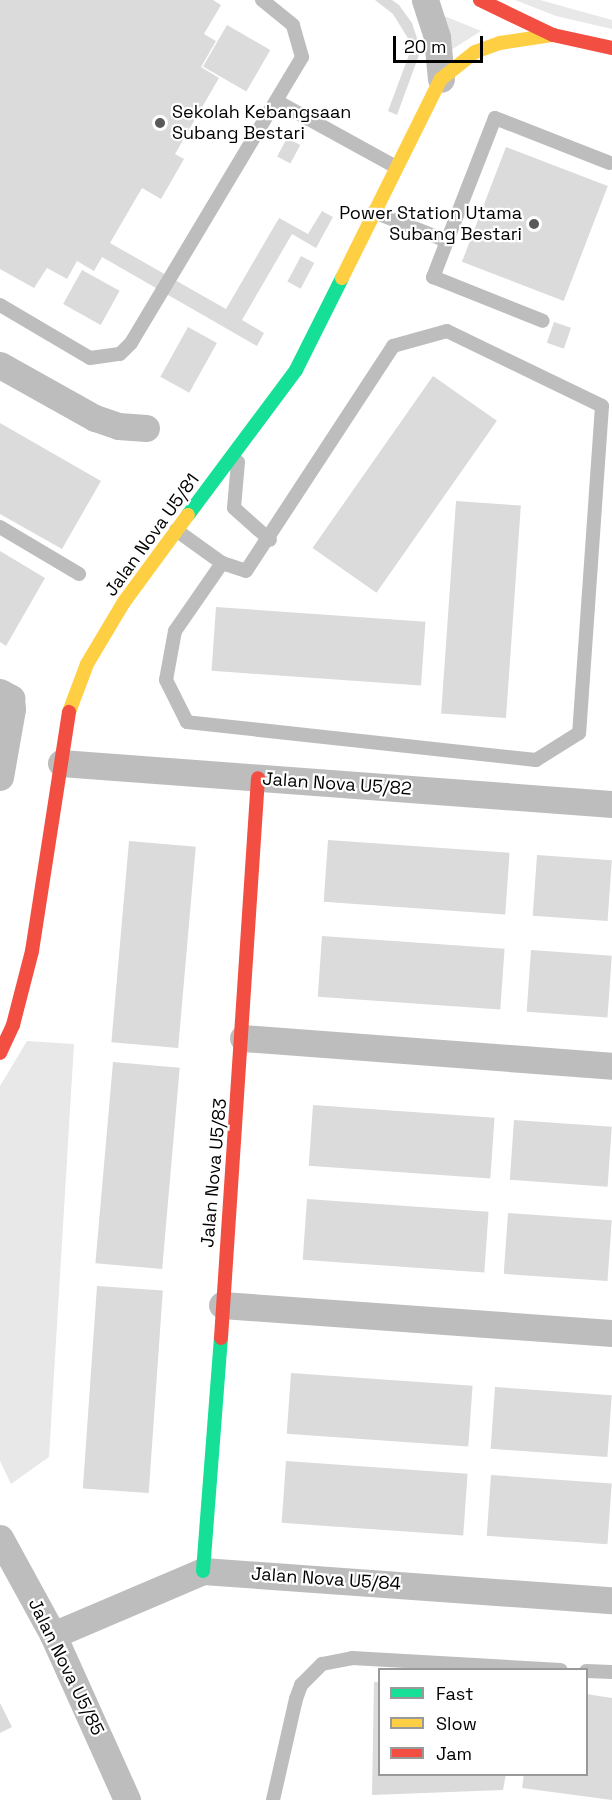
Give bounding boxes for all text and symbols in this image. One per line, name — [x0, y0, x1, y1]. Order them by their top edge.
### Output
scale bar — [396, 24, 486, 62]
text: 20 m — [404, 35, 447, 58]
place label: Sekolah Kebangsaan Subang Bestari — [172, 102, 351, 144]
marker: Sekolah Kebangsaan Subang Bestari — [153, 116, 167, 130]
place label: Power Station Utama Subang Bestari — [339, 203, 522, 246]
marker: Power Station Utama Subang Bestari — [527, 217, 541, 231]
street label: Jalan Nova U5/81 — [100, 469, 204, 601]
street label: Jalan Nova U5/82 — [262, 768, 412, 800]
street label: Jalan Nova U5/83 — [197, 1098, 231, 1248]
street label: Jalan Nova U5/84 — [250, 1563, 402, 1595]
street label: Jalan Nova U5/85 — [24, 1595, 108, 1739]
legend — [378, 1668, 588, 1776]
text: Fast — [436, 1682, 473, 1705]
text: Slow — [436, 1712, 477, 1735]
text: Jam — [436, 1742, 472, 1765]

